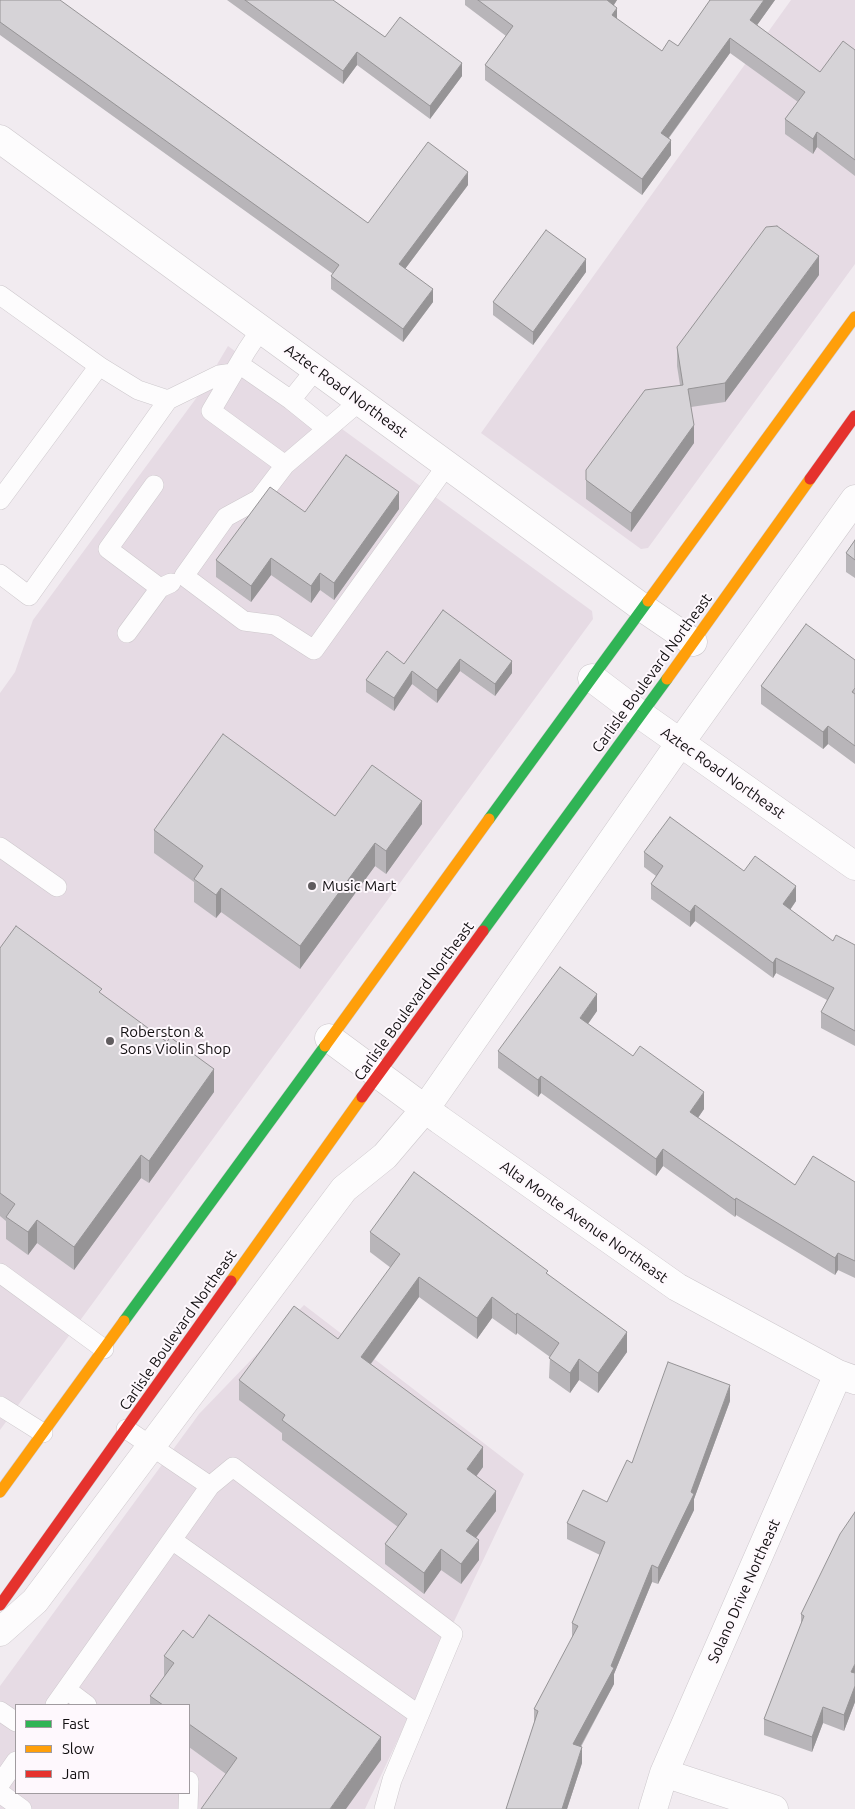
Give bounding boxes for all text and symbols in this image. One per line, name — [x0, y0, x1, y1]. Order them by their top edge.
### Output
street label: Aztec Road Northeast — [281, 340, 411, 442]
street label: Carlisle Boulevard Northeast — [588, 590, 716, 756]
street label: Aztec Road Northeast — [657, 723, 789, 823]
place label: Music Mart — [322, 877, 396, 895]
marker: Music Mart — [306, 880, 318, 892]
street label: Carlisle Boulevard Northeast — [350, 918, 478, 1084]
place label: Roberston & Sons Violin Shop — [120, 1023, 231, 1058]
marker: Roberston & Sons Violin Shop — [104, 1035, 116, 1047]
street label: Alta Monte Avenue Northeast — [497, 1157, 671, 1287]
street label: Carlisle Boulevard Northeast — [115, 1246, 241, 1414]
street label: Solano Drive Northeast — [704, 1516, 784, 1666]
legend — [15, 1704, 190, 1794]
text: Fast — [62, 1715, 89, 1732]
text: Slow — [62, 1740, 94, 1757]
text: Jam — [62, 1765, 90, 1782]

